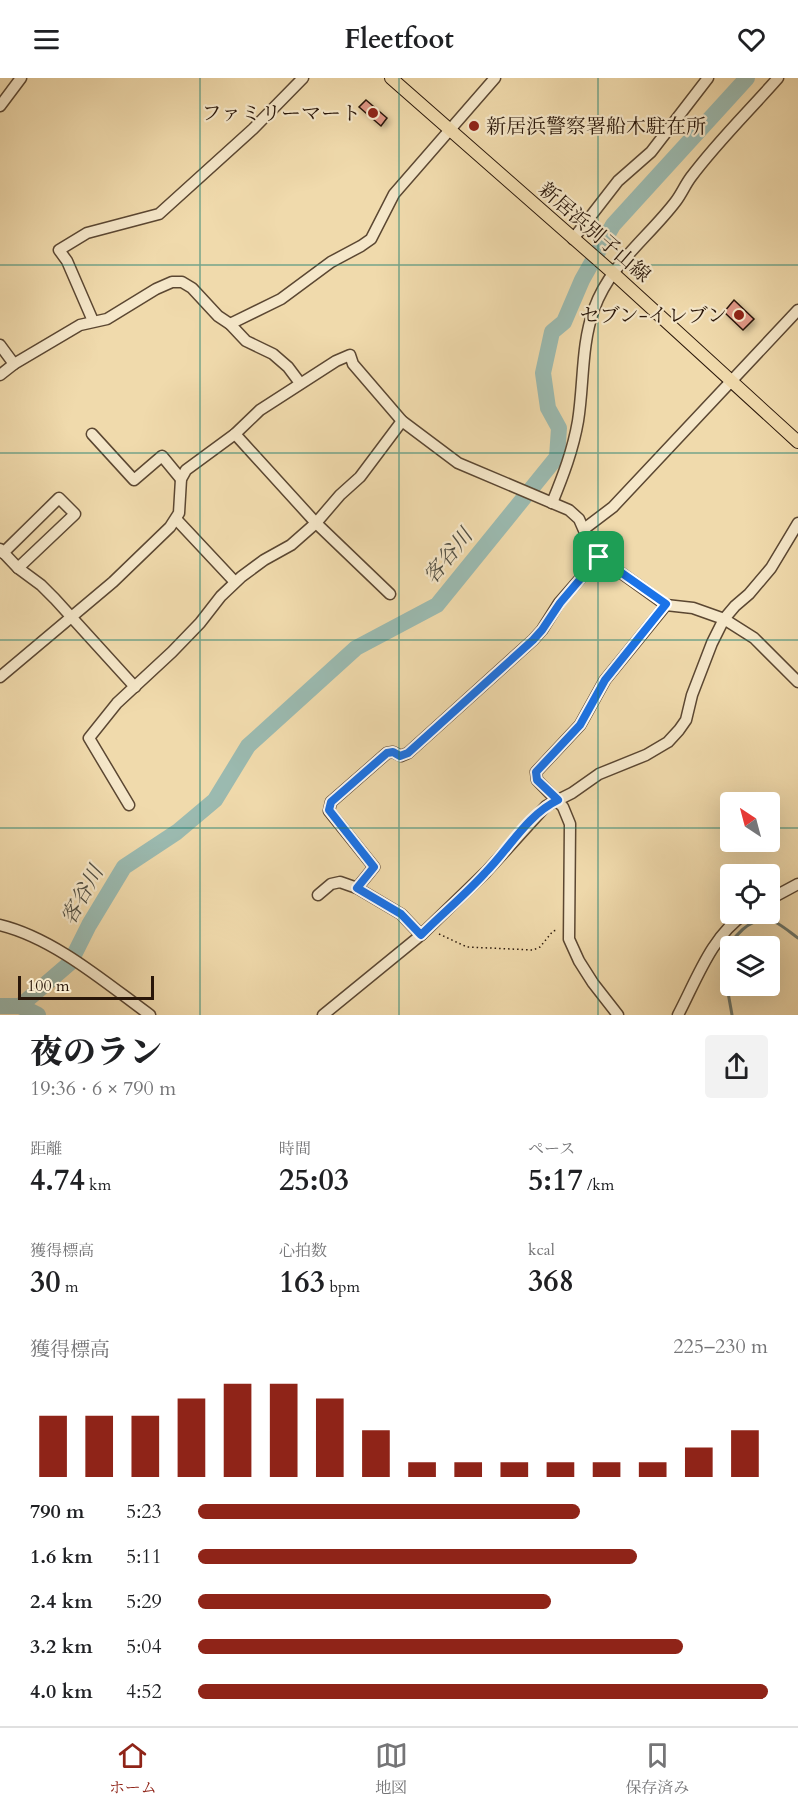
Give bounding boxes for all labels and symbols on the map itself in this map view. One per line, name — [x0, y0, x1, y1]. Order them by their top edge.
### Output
place label: ファミリーマート — [201, 100, 361, 127]
marker: ファミリーマート — [366, 106, 380, 120]
place label: 新居浜警察署船木駐在所 — [486, 113, 706, 140]
marker: 新居浜警察署船木駐在所 — [467, 119, 481, 133]
street label: 新居浜別子山線 — [533, 176, 656, 288]
place label: セブン-イレブン — [580, 302, 727, 329]
marker: セブン-イレブン — [732, 308, 746, 322]
water label: 客谷川 — [417, 521, 481, 590]
pin — [573, 531, 624, 582]
north arrow — [720, 792, 780, 852]
water label: 客谷川 — [54, 859, 111, 930]
scale bar — [18, 973, 154, 1001]

